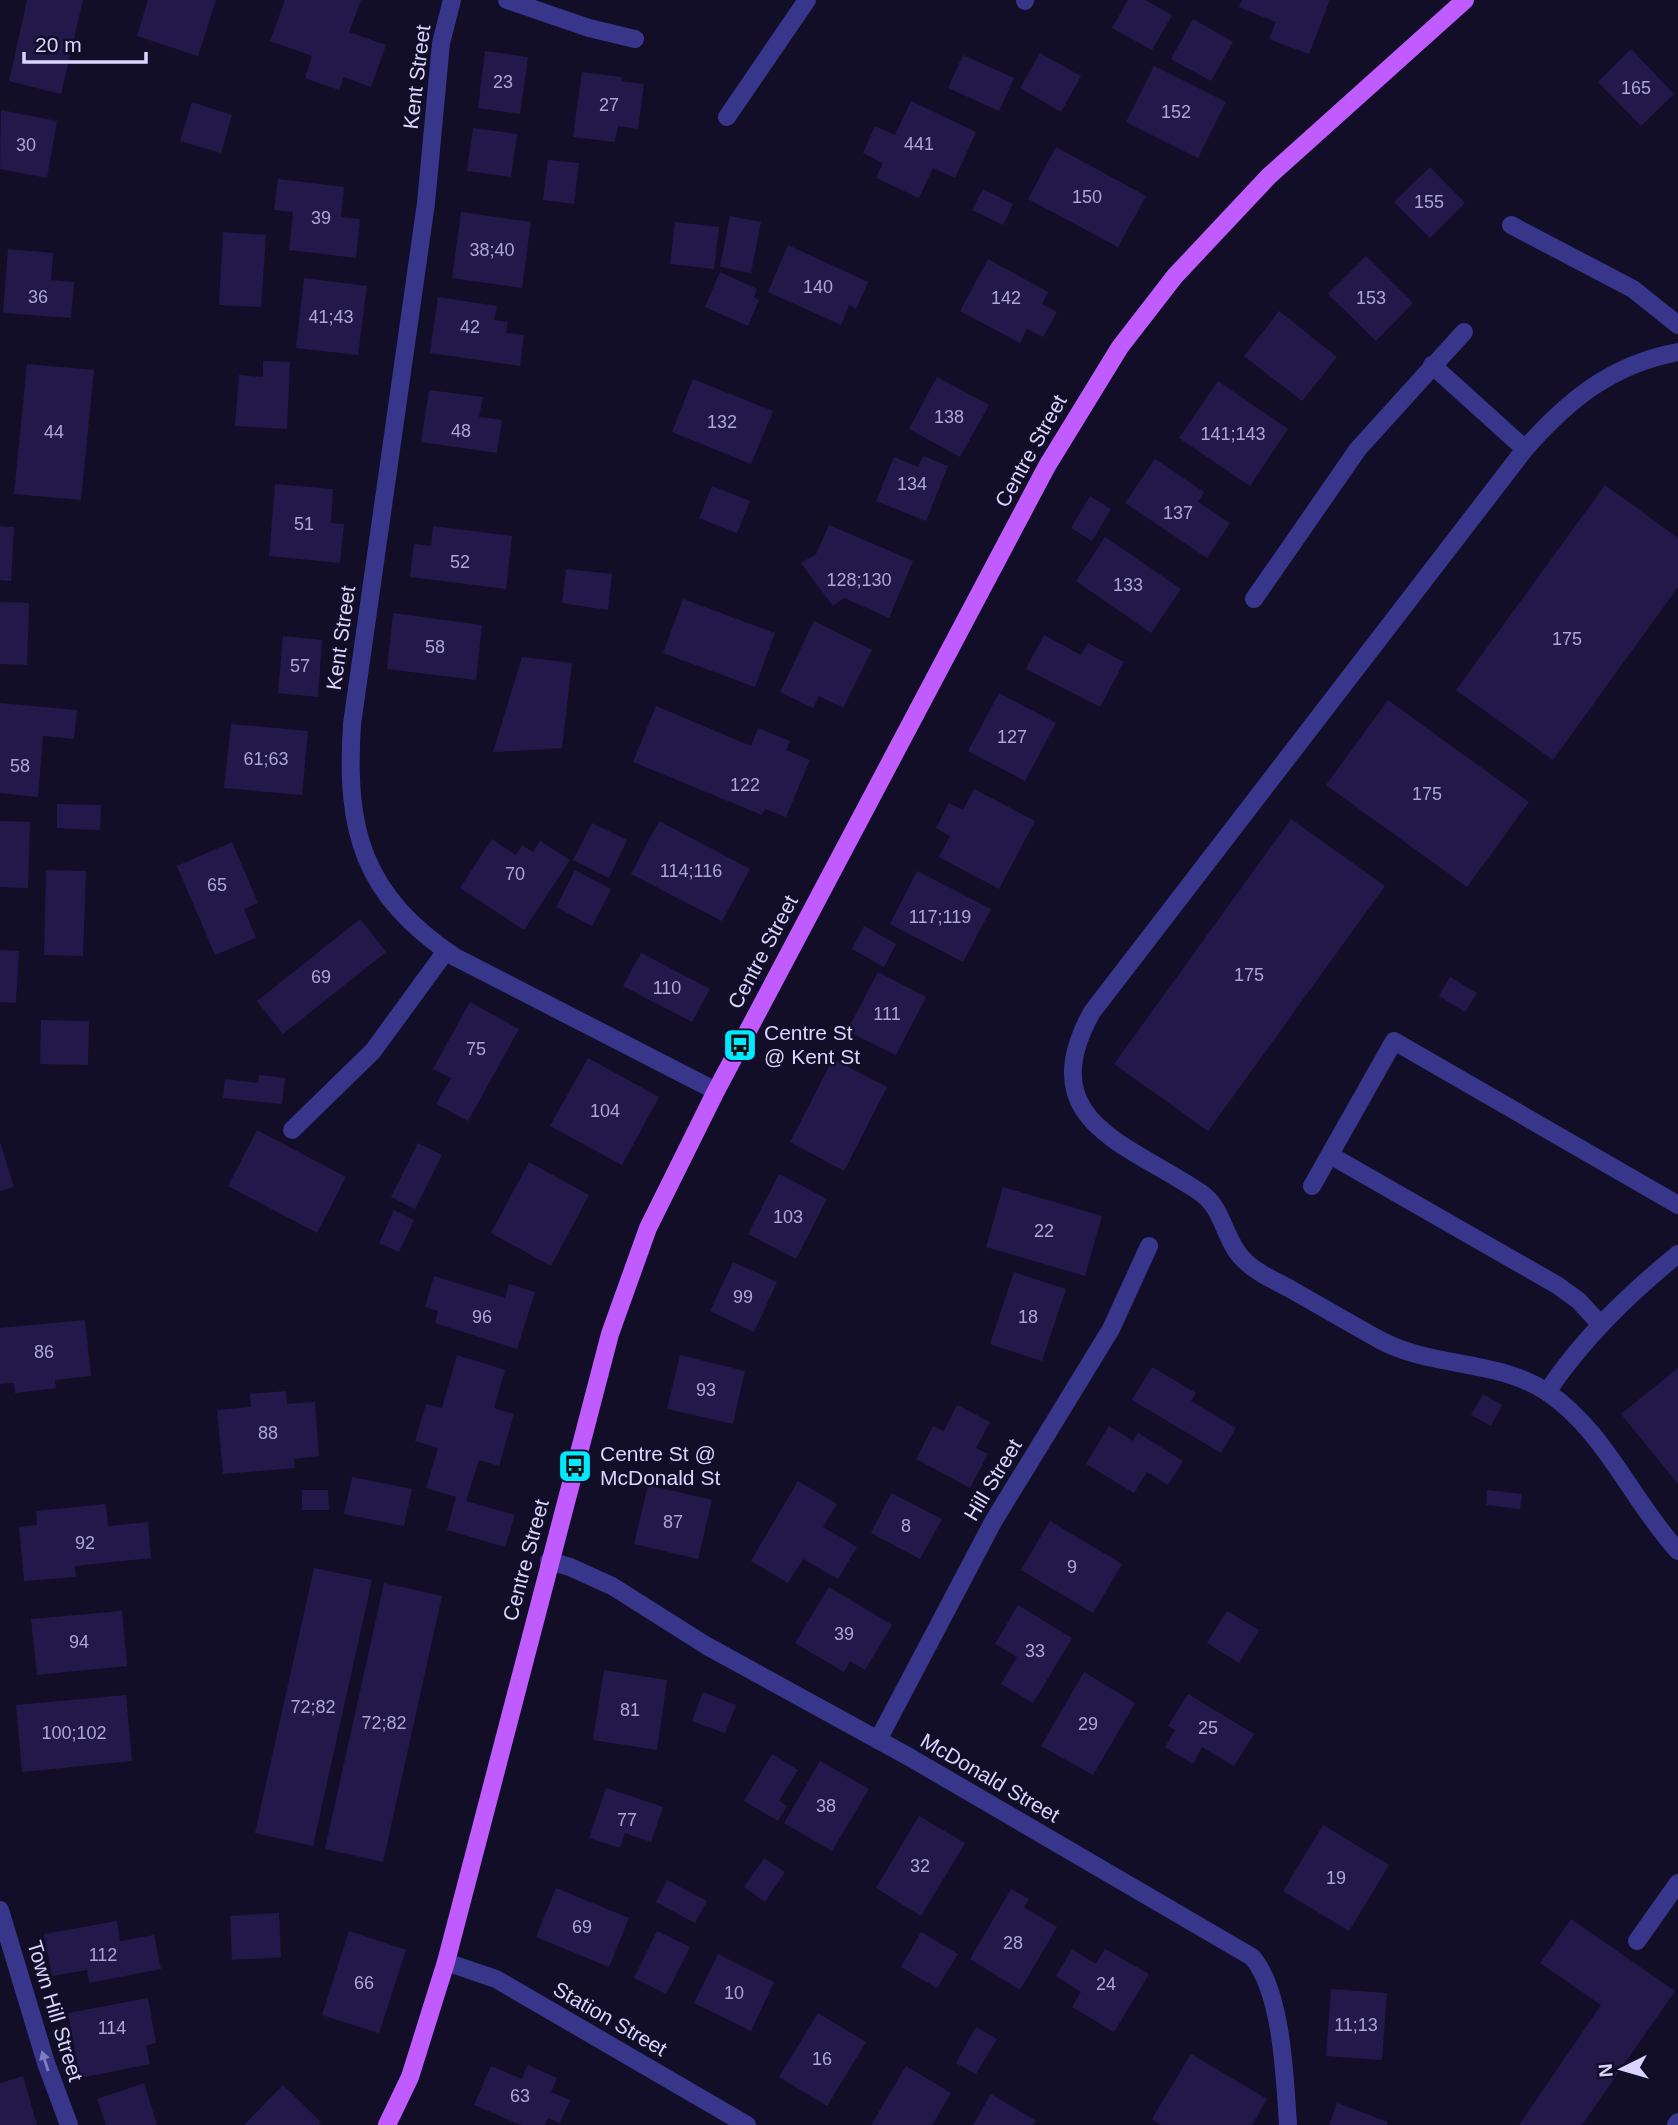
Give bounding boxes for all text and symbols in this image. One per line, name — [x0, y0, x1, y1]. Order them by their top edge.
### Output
scale bar — [24, 21, 147, 65]
street label: Kent Street — [399, 23, 434, 130]
text: 20 m — [35, 33, 82, 56]
house number: 23 — [493, 72, 513, 92]
house number: 165 — [1621, 78, 1651, 98]
house number: 27 — [599, 95, 619, 115]
house number: 152 — [1161, 102, 1191, 122]
house number: 441 — [904, 134, 934, 154]
house number: 30 — [16, 135, 36, 155]
house number: 150 — [1072, 187, 1102, 207]
house number: 155 — [1414, 192, 1444, 212]
house number: 39 — [311, 208, 331, 228]
house number: 38;40 — [469, 240, 515, 260]
house number: 140 — [803, 277, 833, 297]
house number: 36 — [28, 287, 48, 307]
house number: 142 — [991, 288, 1021, 308]
house number: 153 — [1356, 288, 1386, 308]
house number: 41;43 — [308, 307, 354, 327]
house number: 42 — [460, 317, 480, 337]
street label: Centre Street — [990, 390, 1071, 511]
house number: 138 — [934, 407, 964, 427]
house number: 132 — [707, 412, 737, 432]
house number: 48 — [451, 421, 471, 441]
house number: 44 — [44, 422, 64, 442]
house number: 141;143 — [1200, 424, 1266, 444]
house number: 134 — [897, 474, 927, 494]
house number: 137 — [1163, 503, 1193, 523]
house number: 51 — [294, 514, 314, 534]
house number: 52 — [450, 552, 470, 572]
house number: 128;130 — [826, 570, 892, 590]
house number: 133 — [1113, 575, 1143, 595]
street label: Kent Street — [322, 584, 359, 692]
house number: 175 — [1552, 629, 1582, 649]
house number: 58 — [425, 637, 445, 657]
house number: 57 — [290, 656, 310, 676]
house number: 127 — [997, 727, 1027, 747]
house number: 61;63 — [243, 749, 289, 769]
house number: 58 — [10, 756, 30, 776]
house number: 122 — [730, 775, 760, 795]
house number: 175 — [1412, 784, 1442, 804]
house number: 114;116 — [660, 861, 722, 881]
house number: 70 — [505, 864, 525, 884]
house number: 65 — [207, 875, 227, 895]
street label: Centre Street — [723, 891, 802, 1012]
house number: 117;119 — [909, 907, 971, 927]
house number: 175 — [1234, 965, 1264, 985]
house number: 69 — [311, 967, 331, 987]
house number: 110 — [653, 978, 681, 998]
house number: 111 — [873, 1004, 901, 1024]
place label: Centre St @ Kent St — [764, 1021, 860, 1068]
bus stop icon: Centre St @ Kent St — [721, 1026, 759, 1064]
house number: 75 — [466, 1039, 486, 1059]
house number: 104 — [590, 1101, 620, 1121]
house number: 103 — [773, 1207, 803, 1227]
house number: 22 — [1034, 1221, 1054, 1241]
house number: 99 — [733, 1287, 753, 1307]
house number: 96 — [472, 1307, 492, 1327]
house number: 18 — [1018, 1307, 1038, 1327]
house number: 86 — [34, 1342, 54, 1362]
house number: 93 — [696, 1380, 716, 1400]
house number: 88 — [258, 1423, 278, 1443]
street label: Hill Street — [959, 1435, 1026, 1525]
place label: Centre St @ McDonald St — [600, 1442, 720, 1489]
bus stop icon: Centre St @ McDonald St — [556, 1447, 594, 1485]
street label: Centre Street — [498, 1496, 553, 1623]
house number: 87 — [663, 1512, 683, 1532]
house number: 8 — [901, 1516, 911, 1536]
house number: 92 — [75, 1533, 95, 1553]
house number: 9 — [1067, 1557, 1077, 1577]
house number: 39 — [834, 1624, 854, 1644]
house number: 94 — [69, 1632, 89, 1652]
house number: 33 — [1025, 1641, 1045, 1661]
house number: 72;82 — [290, 1697, 336, 1717]
house number: 81 — [620, 1700, 640, 1720]
house number: 72;82 — [361, 1713, 407, 1733]
house number: 29 — [1078, 1714, 1098, 1734]
house number: 25 — [1198, 1718, 1218, 1738]
house number: 100;102 — [41, 1723, 107, 1743]
street label: McDonald Street — [917, 1729, 1064, 1827]
house number: 38 — [816, 1796, 836, 1816]
house number: 77 — [617, 1810, 637, 1830]
house number: 32 — [910, 1856, 930, 1876]
house number: 19 — [1326, 1868, 1346, 1888]
house number: 69 — [572, 1917, 592, 1937]
house number: 28 — [1003, 1933, 1023, 1953]
street label: Town Hill Street — [23, 1938, 88, 2084]
house number: 112 — [89, 1945, 117, 1965]
house number: 66 — [354, 1973, 374, 1993]
house number: 24 — [1096, 1974, 1116, 1994]
street label: Station Street — [549, 1977, 671, 2060]
house number: 10 — [724, 1983, 744, 2003]
house number: 11;13 — [1334, 2015, 1378, 2035]
house number: 114 — [98, 2018, 126, 2038]
north arrow — [1587, 2034, 1657, 2104]
house number: 16 — [812, 2049, 832, 2069]
one-way arrow — [40, 2050, 50, 2071]
text: N — [1595, 2063, 1617, 2078]
house number: 63 — [510, 2086, 530, 2106]

